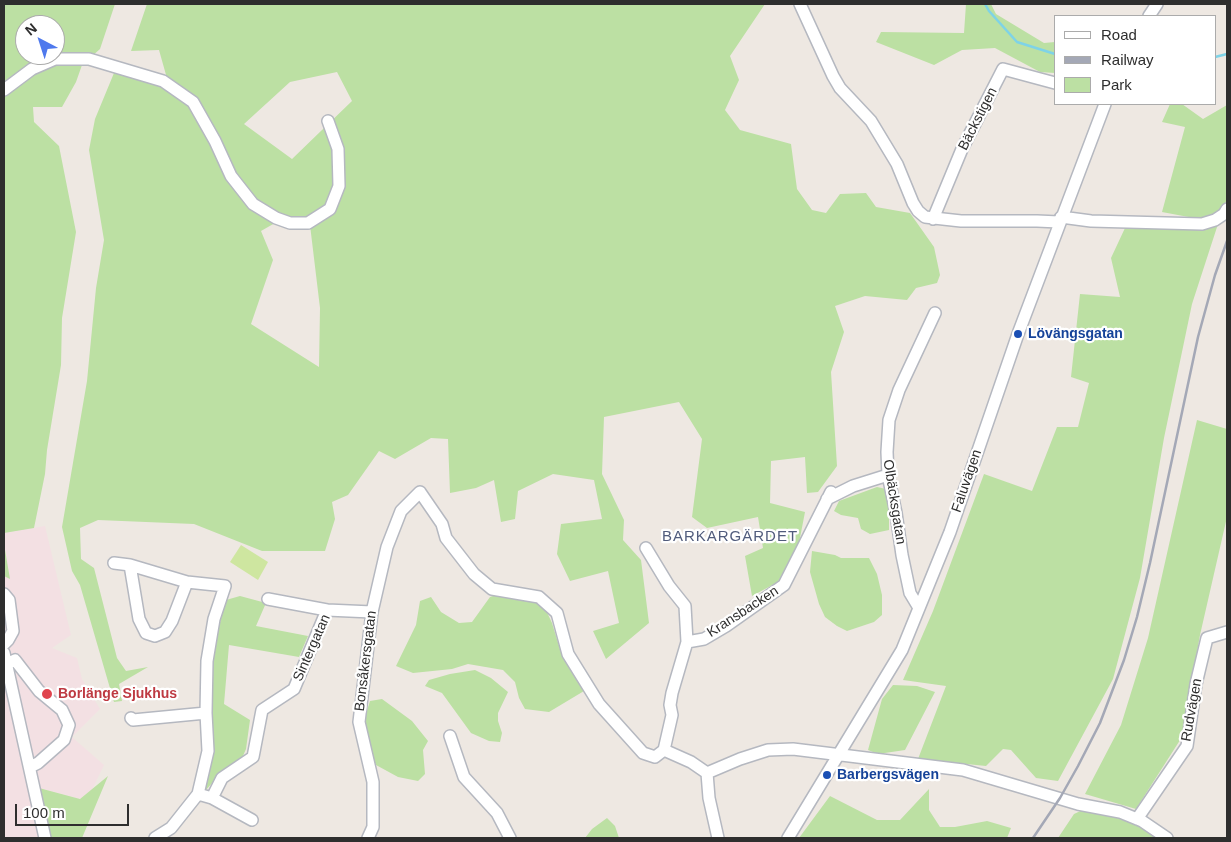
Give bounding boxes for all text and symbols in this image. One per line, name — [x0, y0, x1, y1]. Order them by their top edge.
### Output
north arrow — [15, 15, 65, 65]
legend — [1054, 15, 1216, 105]
text: N — [22, 20, 40, 39]
text: Road — [1101, 26, 1137, 43]
text: Railway — [1101, 51, 1154, 68]
text: Park — [1101, 76, 1132, 93]
street label: Bäckstigen — [955, 85, 1001, 153]
place label: Lövängsgatan — [1028, 326, 1123, 342]
marker: Lövängsgatan — [1012, 328, 1024, 340]
street label: Faluvägen — [948, 447, 986, 515]
street label: Olbäcksgatan — [879, 458, 909, 546]
district label: BARKARGÄRDET — [660, 528, 800, 546]
street label: Kransbacken — [704, 583, 782, 641]
street label: Bonsåkersgatan — [351, 610, 381, 712]
street label: Sintergatan — [290, 612, 334, 684]
street label: Rudvägen — [1178, 677, 1206, 743]
place label: Borlänge Sjukhus — [58, 686, 177, 702]
marker: Borlänge Sjukhus — [40, 687, 54, 701]
place label: Barbergsvägen — [837, 767, 939, 783]
marker: Barbergsvägen — [821, 769, 833, 781]
scale bar — [18, 794, 131, 826]
text: 100 m — [23, 804, 65, 821]

